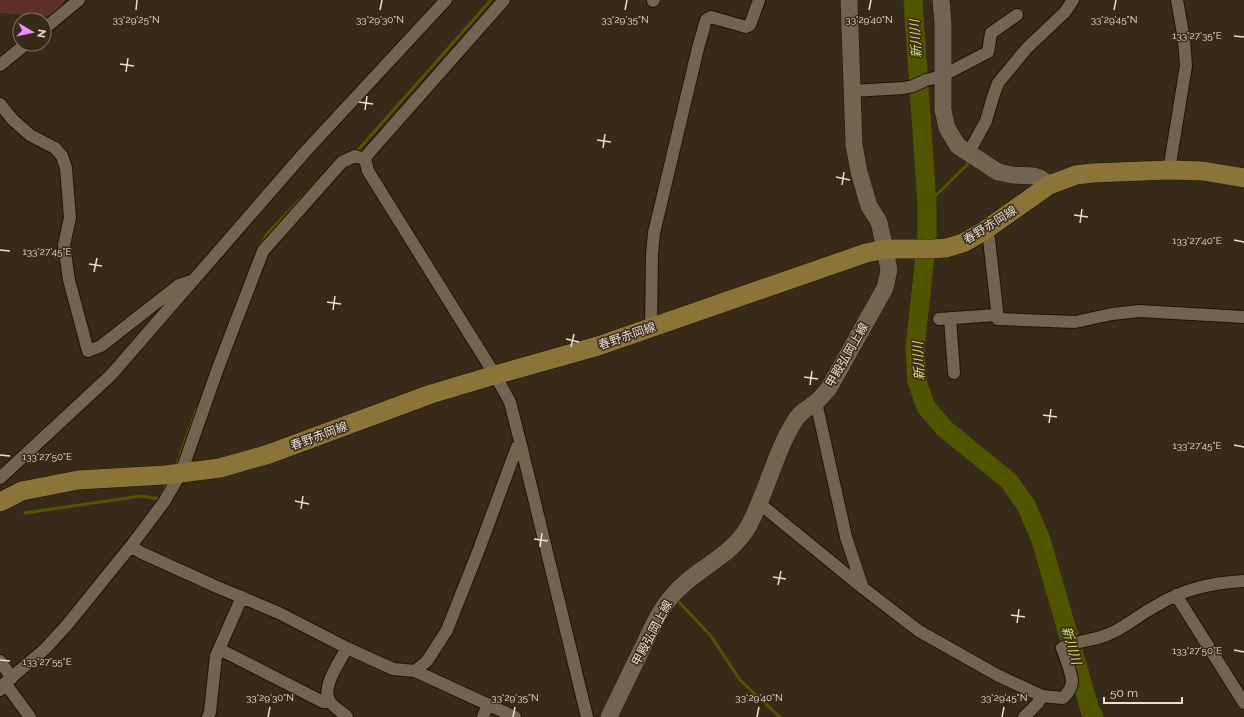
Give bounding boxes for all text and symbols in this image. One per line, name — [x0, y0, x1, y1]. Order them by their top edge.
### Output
north arrow — [12, 12, 52, 52]
text: 33°29'25"N — [112, 14, 160, 25]
text: 33°29'30"N — [356, 14, 404, 25]
text: 33°29'35"N — [601, 14, 649, 25]
text: 33°29'40"N — [845, 14, 893, 25]
text: 33°29'45"N — [1091, 14, 1137, 25]
water label: 新川川 — [907, 17, 924, 59]
text: N — [34, 28, 48, 39]
text: 133°27'35"E — [1172, 30, 1222, 41]
street label: 春野赤岡線 — [961, 203, 1019, 247]
text: 133°27'40"E — [1172, 235, 1222, 246]
text: 133°27'45"E — [22, 246, 72, 257]
street label: 春野赤岡線 — [596, 320, 658, 352]
street label: 甲殿弘岡上線 — [823, 320, 871, 390]
water label: 新川川 — [910, 339, 927, 381]
street label: 春野赤岡線 — [288, 419, 350, 453]
text: 133°27'45"E — [1172, 440, 1222, 451]
text: 133°27'50"E — [22, 451, 72, 462]
street label: 甲殿弘岡上線 — [629, 598, 675, 668]
water label: 新川川 — [1059, 624, 1085, 668]
text: 133°27'50"E — [1172, 645, 1222, 656]
text: 133°27'55"E — [22, 656, 72, 667]
scale bar — [1104, 679, 1182, 705]
text: 50 m — [1110, 686, 1138, 700]
text: 33°29'30"N — [246, 692, 294, 703]
text: 33°29'35"N — [491, 692, 539, 703]
text: 33°29'40"N — [735, 692, 783, 703]
text: 33°29'45"N — [981, 692, 1027, 703]

